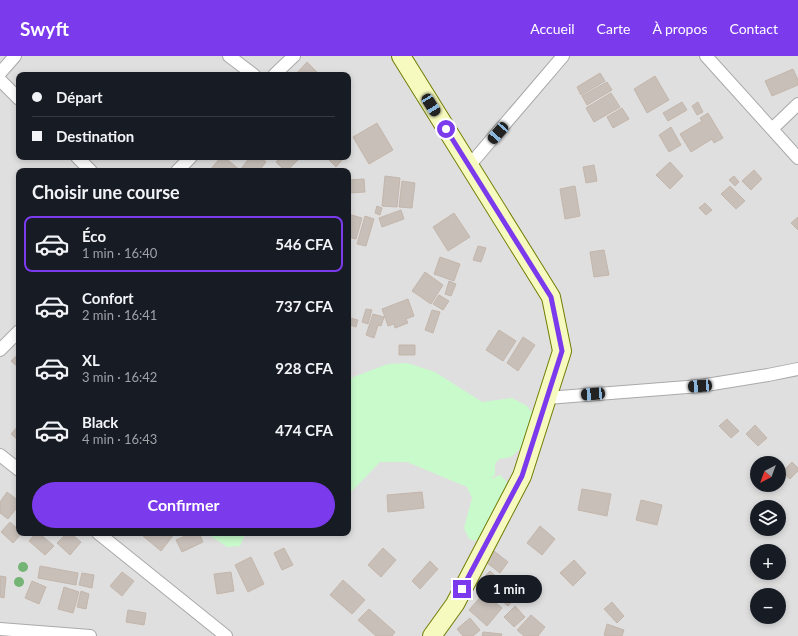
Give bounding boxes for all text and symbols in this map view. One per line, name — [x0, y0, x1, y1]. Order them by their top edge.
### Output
text: Swyft — [20, 17, 69, 40]
text: Accueil — [530, 20, 575, 37]
text: Carte — [597, 20, 630, 37]
text: À propos — [652, 20, 707, 37]
text: Contact — [729, 20, 778, 37]
text: Départ — [56, 88, 103, 106]
car — [420, 92, 442, 118]
route start — [437, 120, 455, 138]
car — [486, 120, 510, 146]
text: Destination — [56, 127, 134, 145]
text: Choisir une course — [32, 181, 180, 203]
icon: car — [34, 226, 70, 262]
text: Éco — [82, 227, 106, 245]
text: 546 CFA — [275, 235, 333, 253]
text: 1 min · 16:40 — [82, 245, 157, 261]
icon: car — [34, 288, 70, 324]
text: Confort — [82, 289, 134, 307]
text: 737 CFA — [275, 297, 333, 315]
text: 2 min · 16:41 — [82, 307, 157, 323]
icon: car — [34, 350, 70, 386]
text: XL — [82, 351, 100, 369]
text: 928 CFA — [275, 359, 333, 377]
text: 3 min · 16:42 — [82, 369, 157, 385]
car — [688, 379, 712, 393]
car — [581, 387, 605, 401]
icon: car — [34, 412, 70, 448]
text: Black — [82, 413, 118, 431]
text: 474 CFA — [275, 421, 333, 439]
text: 4 min · 16:43 — [82, 431, 157, 447]
north arrow — [750, 456, 786, 492]
map controls — [750, 456, 786, 624]
button: Confirmer — [32, 482, 335, 528]
button: layers — [750, 500, 786, 536]
button: + — [750, 544, 786, 580]
callout: 1 min — [476, 575, 542, 603]
route end — [453, 580, 471, 598]
text: 1 min — [493, 581, 525, 597]
button: − — [750, 588, 786, 624]

